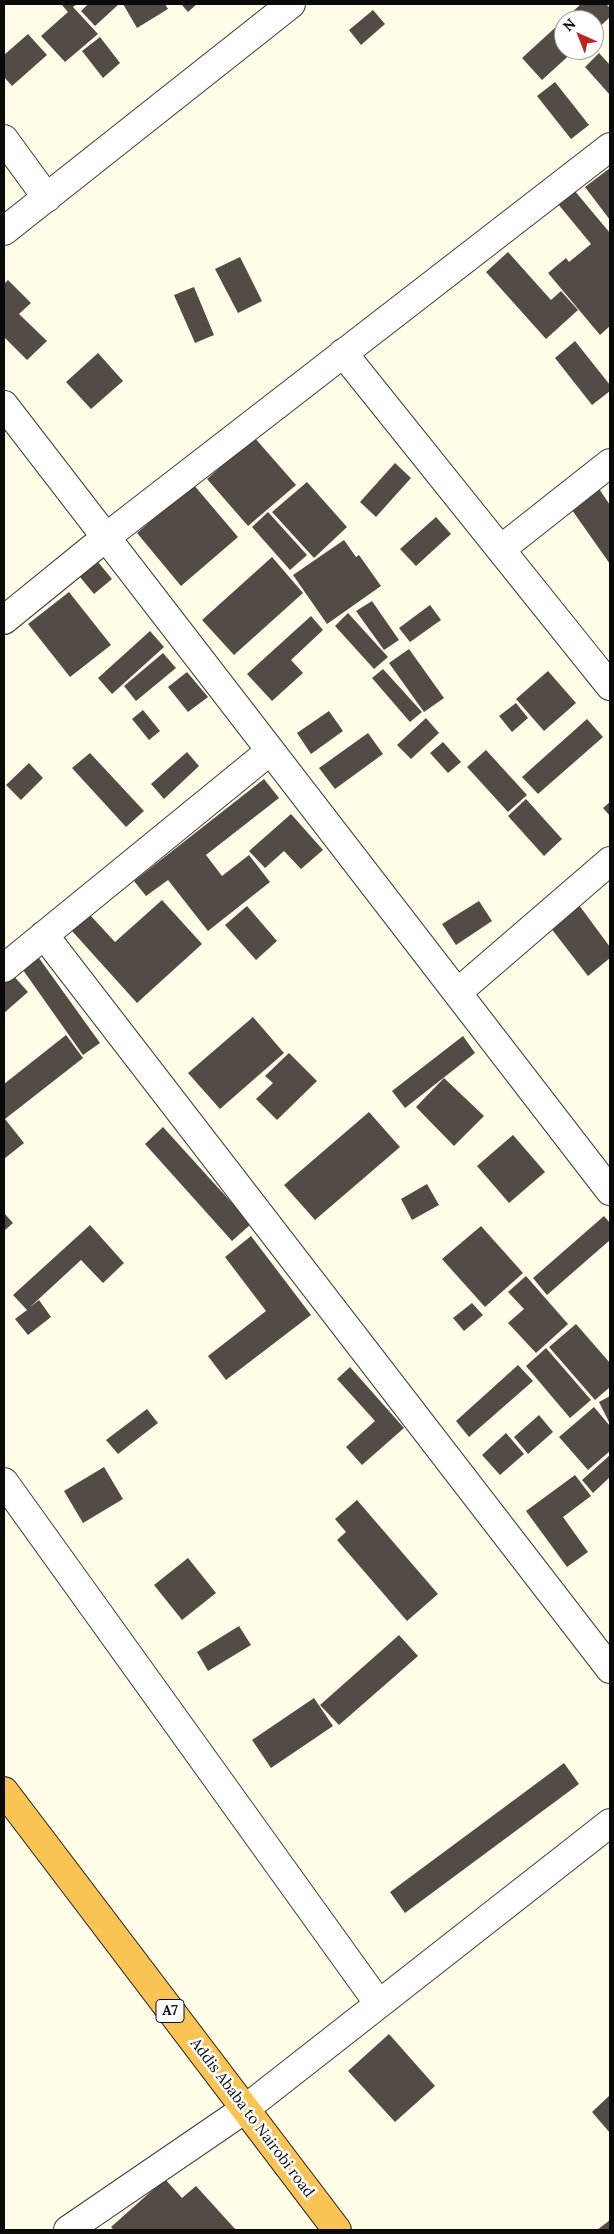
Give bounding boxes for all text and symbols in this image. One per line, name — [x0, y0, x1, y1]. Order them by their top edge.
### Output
north arrow — [554, 10, 604, 60]
text: N — [559, 15, 579, 35]
road number: A7 — [156, 2000, 184, 2022]
street label: Addis Ababa to Nairobi road — [186, 2035, 318, 2201]

